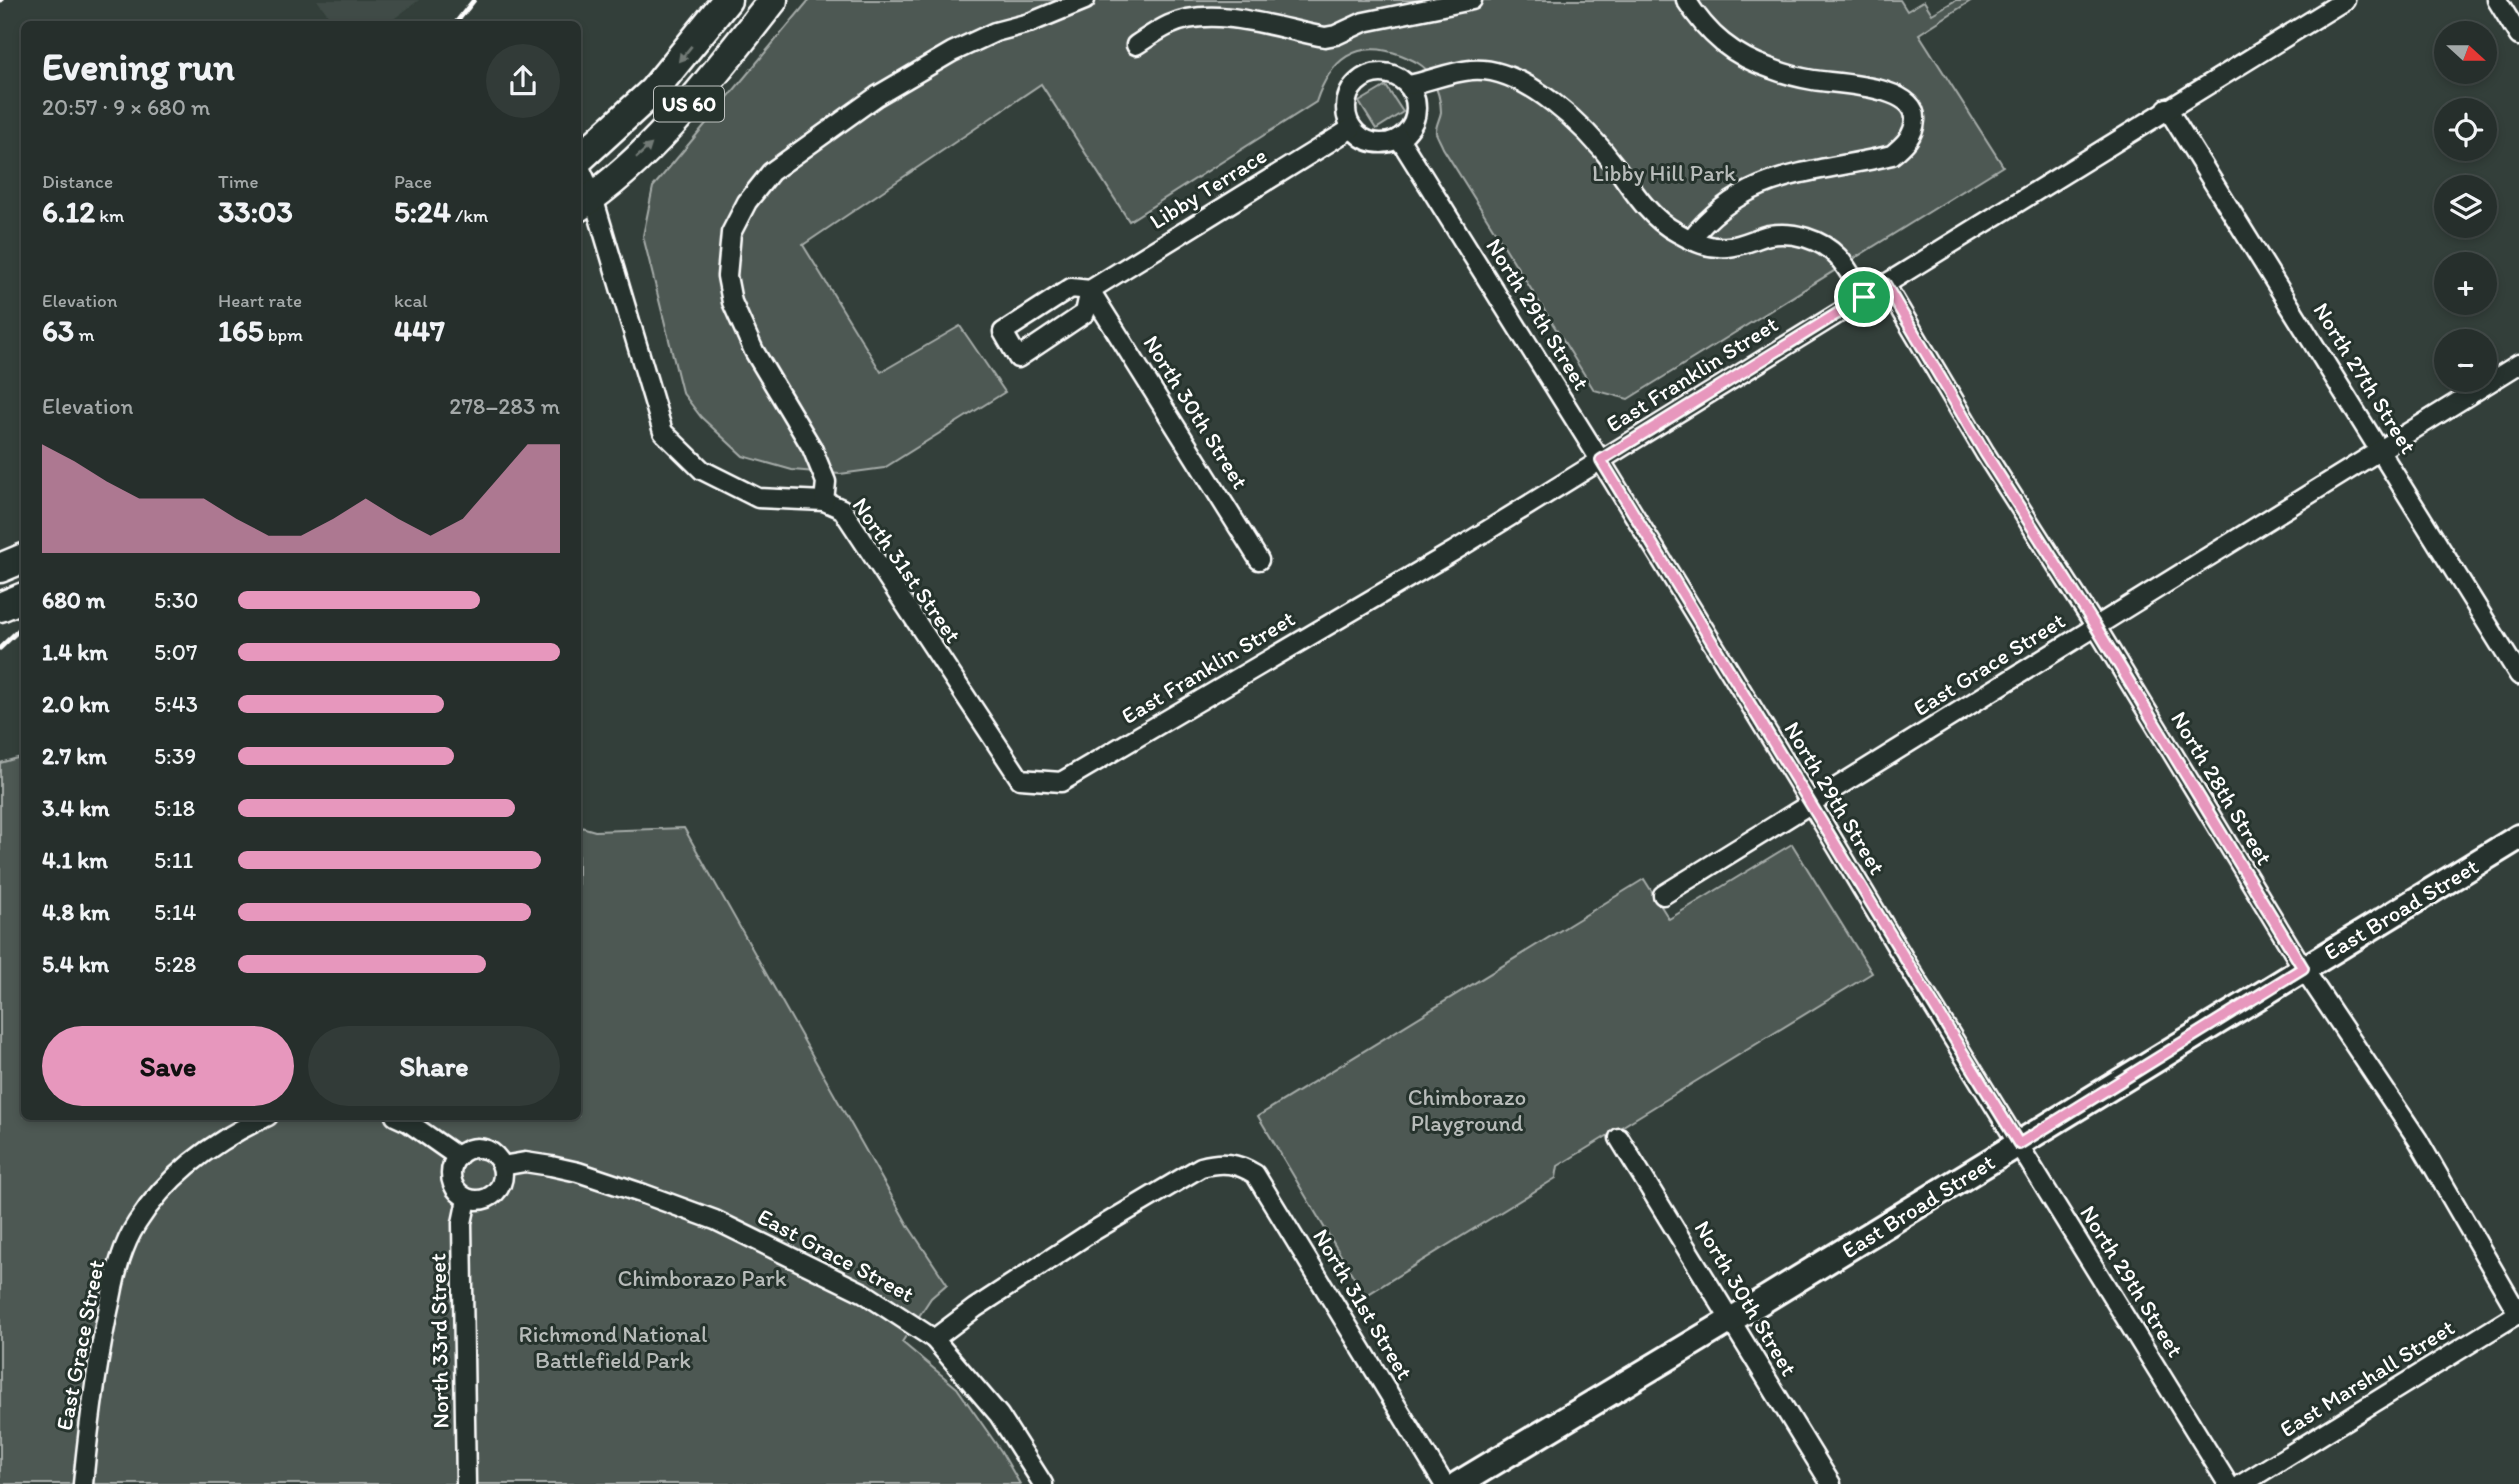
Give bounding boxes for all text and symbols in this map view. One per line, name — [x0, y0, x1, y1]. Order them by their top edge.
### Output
north arrow — [2434, 21, 2497, 84]
map controls — [2434, 21, 2497, 392]
text: Evening run — [42, 44, 235, 90]
button: share — [486, 44, 560, 118]
one-way arrow — [678, 45, 693, 62]
road number: US 60 — [654, 86, 724, 122]
text: 20:57 · 9 × 680 m — [42, 93, 210, 121]
button: locate — [2434, 98, 2497, 161]
street label: Libby Terrace — [1144, 141, 1272, 235]
one-way arrow — [635, 143, 653, 159]
park label: Libby Hill Park — [1592, 159, 1736, 187]
text: Distance — [42, 170, 113, 193]
text: Time — [218, 170, 259, 193]
text: Pace — [394, 170, 432, 193]
button: layers — [2434, 175, 2497, 238]
text: 6.12 — [42, 193, 95, 230]
text: 33:03 — [218, 193, 293, 230]
text: 5:24 — [394, 193, 451, 230]
text: km — [95, 204, 124, 227]
text: /km — [451, 204, 488, 227]
street label: North 29th Street — [1480, 233, 1596, 395]
button: + — [2434, 252, 2497, 315]
pin — [1834, 267, 1894, 327]
icon: arrive — [1845, 278, 1883, 316]
text: Elevation — [42, 289, 118, 312]
text: Heart rate — [218, 289, 302, 312]
text: kcal — [394, 289, 428, 312]
street label: North 27th Street — [2307, 297, 2423, 459]
street label: East Franklin Street — [1601, 310, 1783, 438]
text: 63 — [42, 312, 74, 349]
text: 165 — [218, 312, 264, 349]
text: 447 — [394, 312, 445, 349]
text: m — [74, 323, 95, 346]
text: bpm — [264, 323, 303, 346]
button: − — [2434, 329, 2497, 392]
street label: North 30th Street — [1138, 330, 1255, 494]
text: Elevation — [42, 392, 133, 420]
text: 278–283 m — [449, 392, 560, 420]
street label: North 31st Street — [847, 492, 968, 648]
text: 680 m — [42, 586, 105, 614]
text: 5:30 — [154, 586, 198, 614]
street label: East Franklin Street — [1116, 604, 1300, 730]
street label: East Grace Street — [1908, 606, 2070, 722]
text: 1.4 km — [42, 638, 108, 666]
text: 5:07 — [154, 638, 197, 666]
text: 2.0 km — [42, 690, 110, 718]
text: 5:43 — [154, 690, 198, 718]
street label: North 28th Street — [2165, 706, 2279, 870]
street label: North 29th Street — [1778, 716, 1892, 880]
text: 2.7 km — [42, 742, 107, 770]
text: 5:39 — [154, 742, 196, 770]
text: 3.4 km — [42, 794, 110, 822]
text: 5:18 — [154, 794, 195, 822]
text: 4.1 km — [42, 846, 108, 874]
text: 5:11 — [154, 846, 193, 874]
street label: East Broad Street — [2319, 852, 2483, 966]
text: 4.8 km — [42, 898, 110, 926]
text: 5:14 — [154, 898, 196, 926]
text: 5.4 km — [42, 950, 109, 978]
text: 5:28 — [154, 950, 196, 978]
button: Save — [42, 1026, 294, 1106]
button: Share — [308, 1026, 560, 1106]
park label: Chimborazo Playground — [1408, 1083, 1526, 1137]
street label: East Broad Street — [1836, 1148, 2000, 1264]
street label: North 29th Street — [2074, 1200, 2190, 1362]
street label: East Grace Street — [753, 1202, 919, 1308]
street label: North 30th Street — [1689, 1215, 1804, 1381]
street label: North 31st Street — [1307, 1224, 1419, 1385]
street label: North 33rd Street — [423, 1253, 455, 1429]
street label: East Grace Street — [50, 1257, 110, 1433]
park label: Chimborazo Park — [617, 1264, 787, 1292]
street label: East Marshall Street — [2275, 1313, 2459, 1443]
park label: Richmond National Battlefield Park — [519, 1320, 708, 1374]

